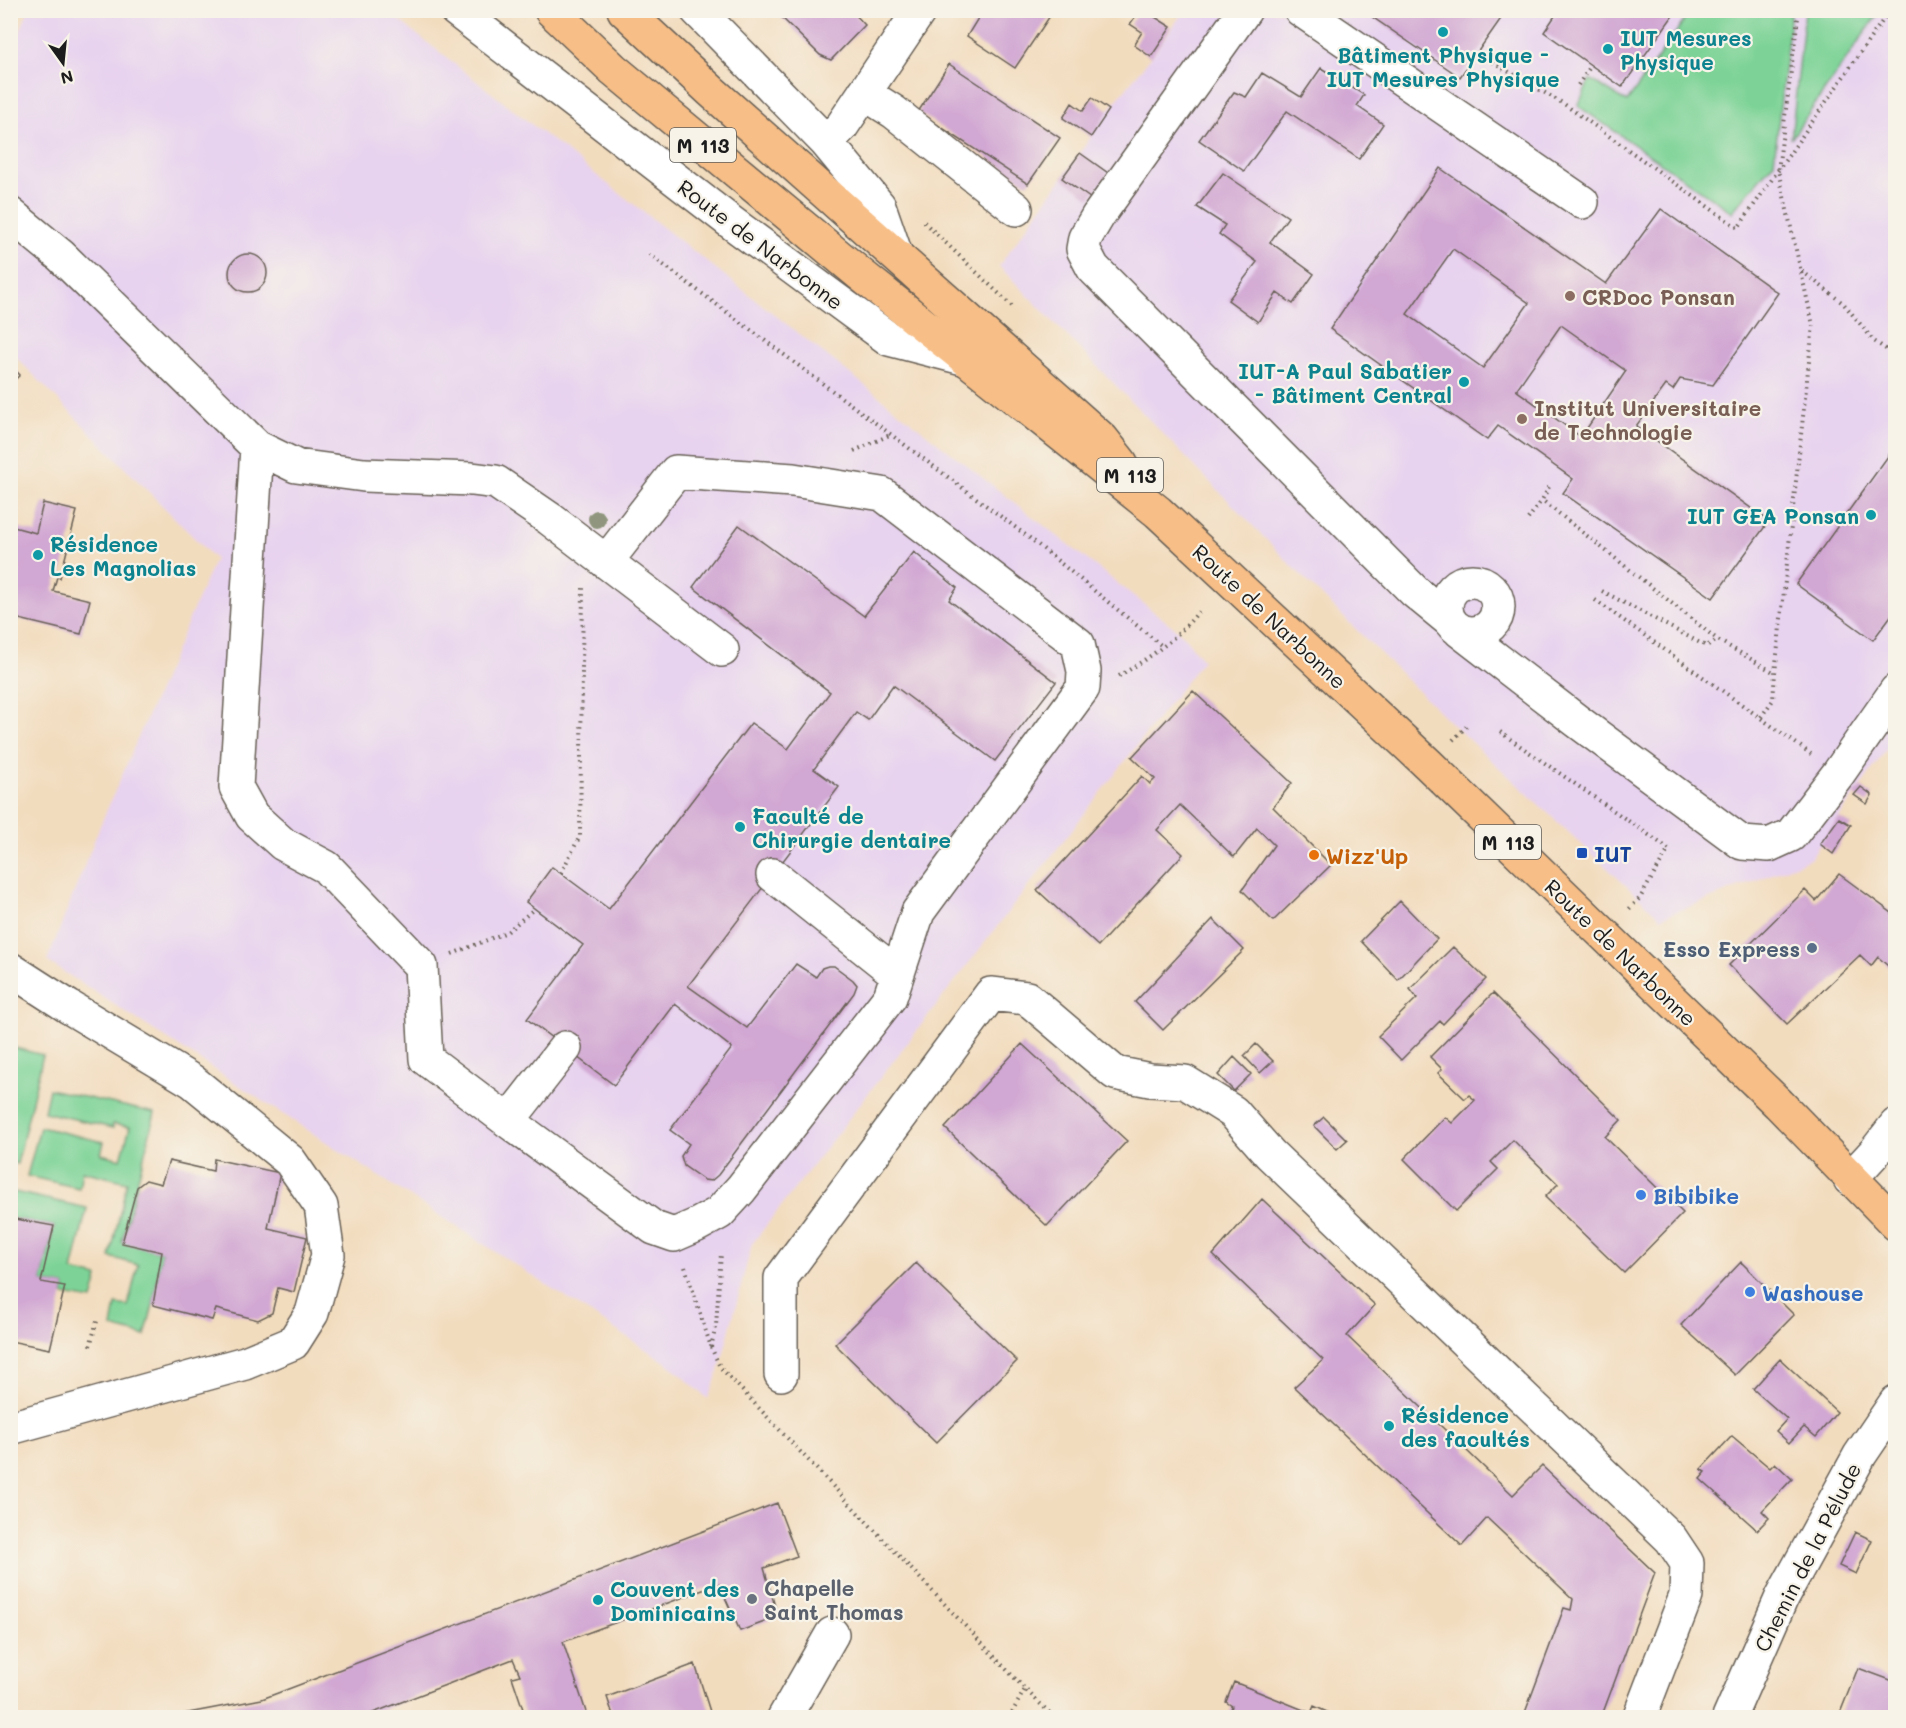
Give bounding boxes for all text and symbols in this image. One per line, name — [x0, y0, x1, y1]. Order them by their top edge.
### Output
place label: IUT Mesures Physique — [1620, 24, 1752, 76]
marker: Bâtiment Physique - IUT Mesures Physique — [1436, 25, 1450, 39]
north arrow — [33, 33, 93, 93]
place label: Bâtiment Physique - IUT Mesures Physique — [1327, 41, 1559, 93]
marker: IUT Mesures Physique — [1601, 42, 1615, 56]
text: N — [58, 66, 76, 90]
road number: M 113 — [670, 128, 736, 162]
street label: Route de Narbonne — [673, 173, 849, 315]
place label: CRDoc Ponsan — [1582, 283, 1735, 310]
marker: CRDoc Ponsan — [1563, 289, 1577, 303]
place label: IUT-A Paul Sabatier - Bâtiment Central — [1238, 357, 1452, 408]
marker: IUT-A Paul Sabatier - Bâtiment Central — [1457, 375, 1471, 389]
place label: Institut Universitaire de Technologie — [1534, 394, 1761, 445]
marker: Institut Universitaire de Technologie — [1515, 412, 1529, 426]
road number: M 113 — [1097, 458, 1163, 492]
place label: IUT GEA Ponsan — [1687, 502, 1859, 529]
marker: IUT GEA Ponsan — [1864, 508, 1878, 522]
place label: Résidence Les Magnolias — [50, 530, 196, 581]
street label: Route de Narbonne — [1187, 538, 1353, 694]
marker: Résidence Les Magnolias — [31, 548, 45, 562]
place label: Faculté de Chirurgie dentaire — [752, 802, 951, 853]
marker: Faculté de Chirurgie dentaire — [733, 820, 747, 834]
road number: M 113 — [1475, 825, 1541, 859]
place label: IUT — [1594, 840, 1632, 867]
place label: Wizz'Up — [1326, 842, 1408, 869]
marker: IUT — [1575, 846, 1589, 860]
marker: Wizz'Up — [1307, 848, 1321, 862]
street label: Route de Narbonne — [1539, 873, 1703, 1031]
place label: Esso Express — [1663, 935, 1800, 962]
marker: Esso Express — [1805, 941, 1819, 955]
place label: Bibibike — [1653, 1182, 1739, 1209]
marker: Bibibike — [1634, 1188, 1648, 1202]
place label: Washouse — [1762, 1279, 1863, 1306]
marker: Washouse — [1743, 1285, 1757, 1299]
place label: Résidence des facultés — [1401, 1401, 1530, 1452]
marker: Résidence des facultés — [1382, 1419, 1396, 1433]
street label: Chemin de la Pélude — [1748, 1458, 1866, 1656]
place label: Chapelle Saint Thomas — [764, 1574, 904, 1625]
place label: Couvent des Dominicains — [610, 1575, 740, 1626]
marker: Chapelle Saint Thomas — [745, 1592, 759, 1606]
marker: Couvent des Dominicains — [591, 1593, 605, 1607]

